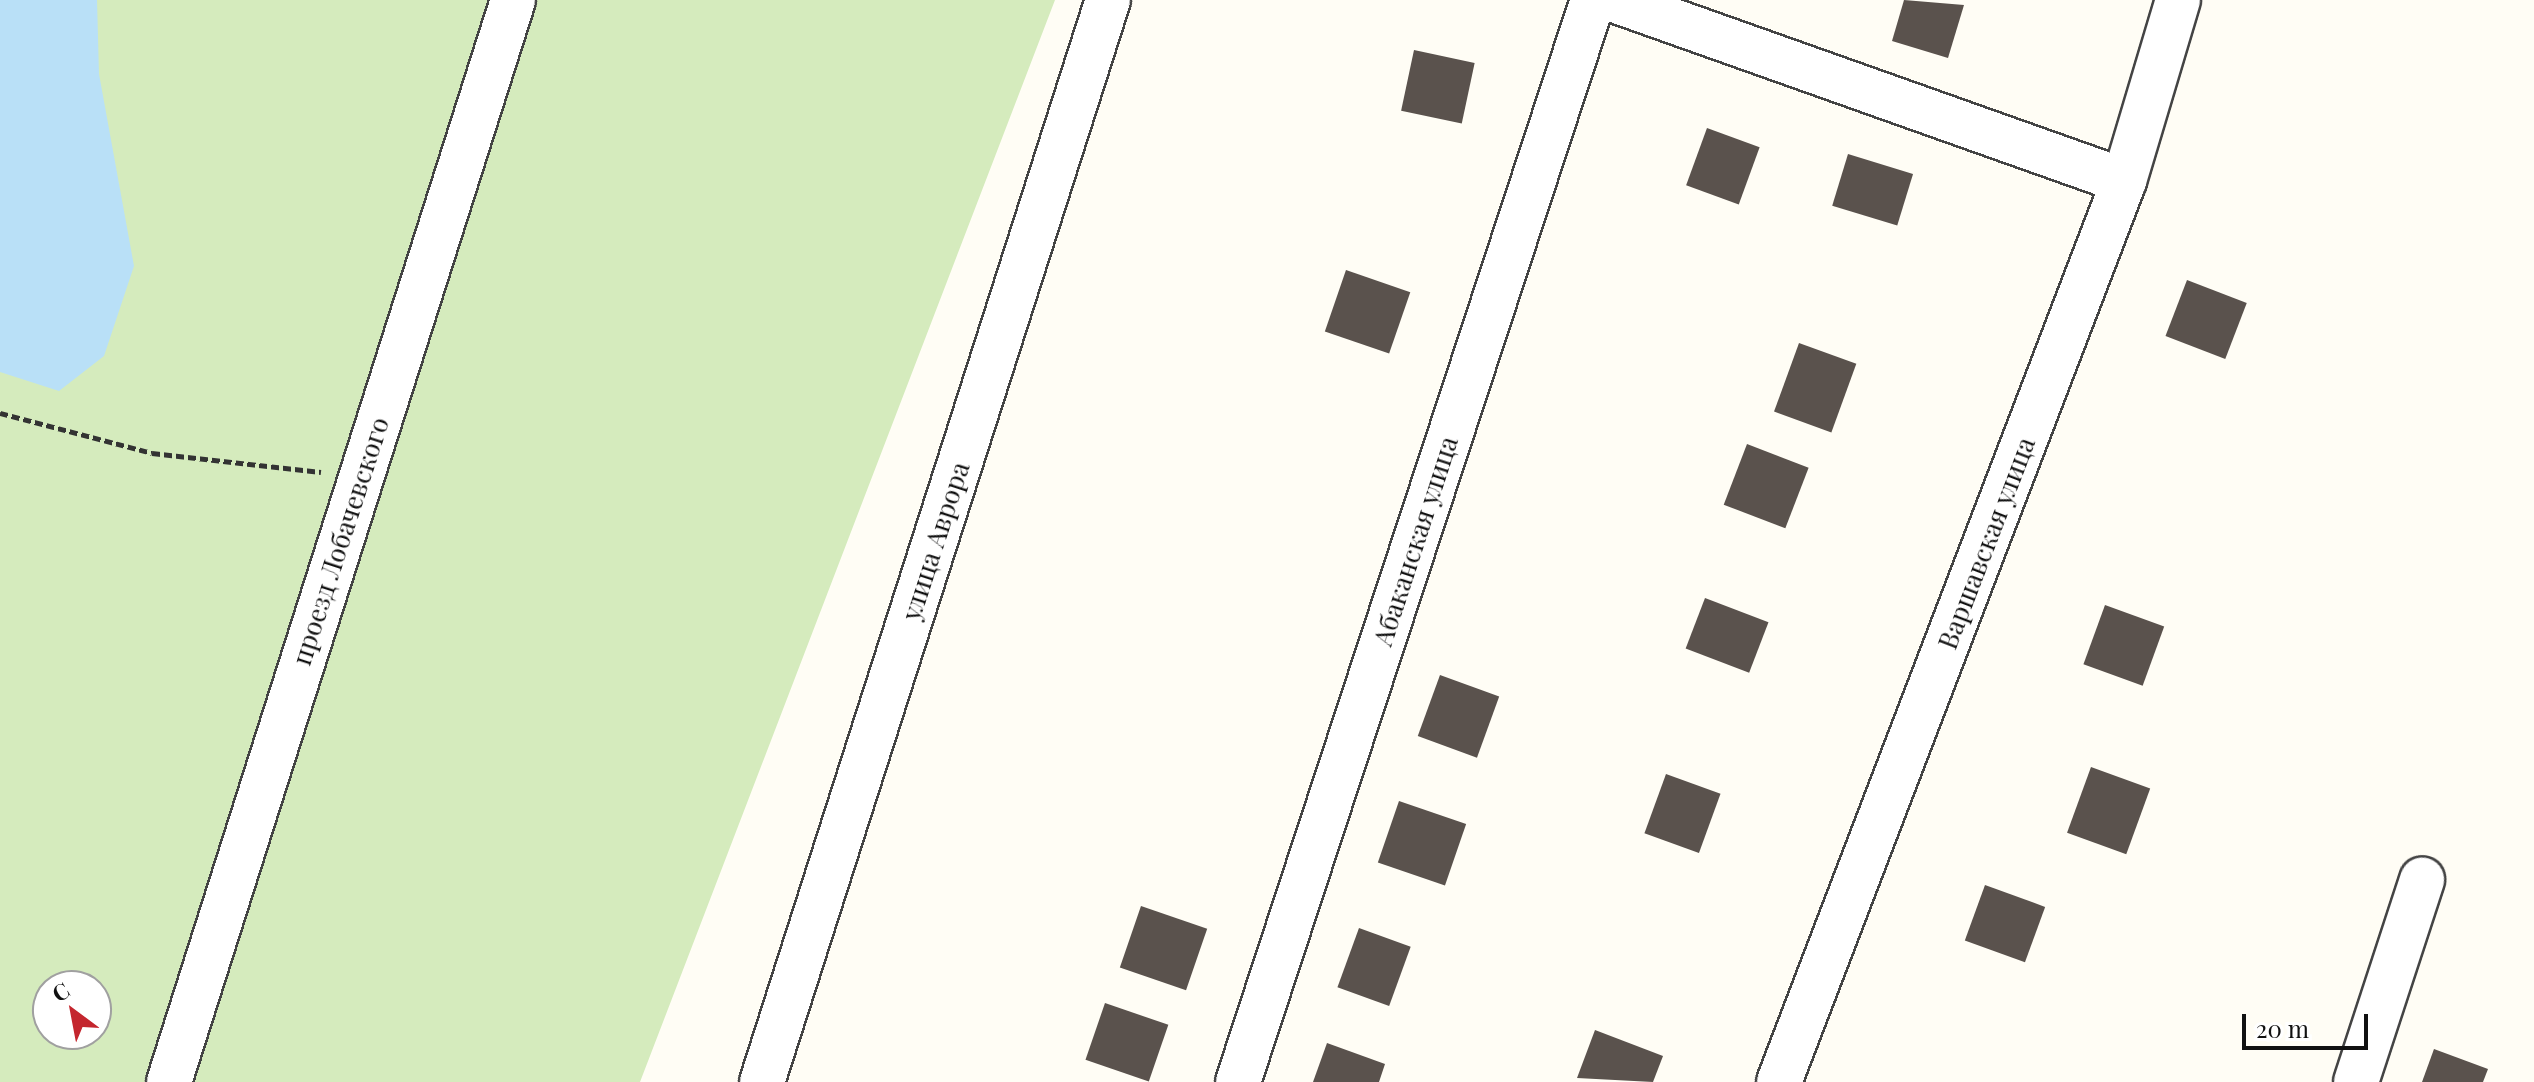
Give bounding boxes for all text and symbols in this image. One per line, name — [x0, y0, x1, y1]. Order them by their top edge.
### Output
street label: проезд Лобачевского — [285, 413, 395, 669]
street label: Абаканская улица — [1366, 432, 1464, 650]
street label: Варшавская улица — [1931, 433, 2041, 653]
street label: улица Аврора — [895, 458, 975, 624]
north arrow — [32, 970, 112, 1050]
text: С — [46, 975, 75, 1008]
scale bar — [2246, 998, 2372, 1048]
text: 20 m — [2256, 1012, 2309, 1044]

